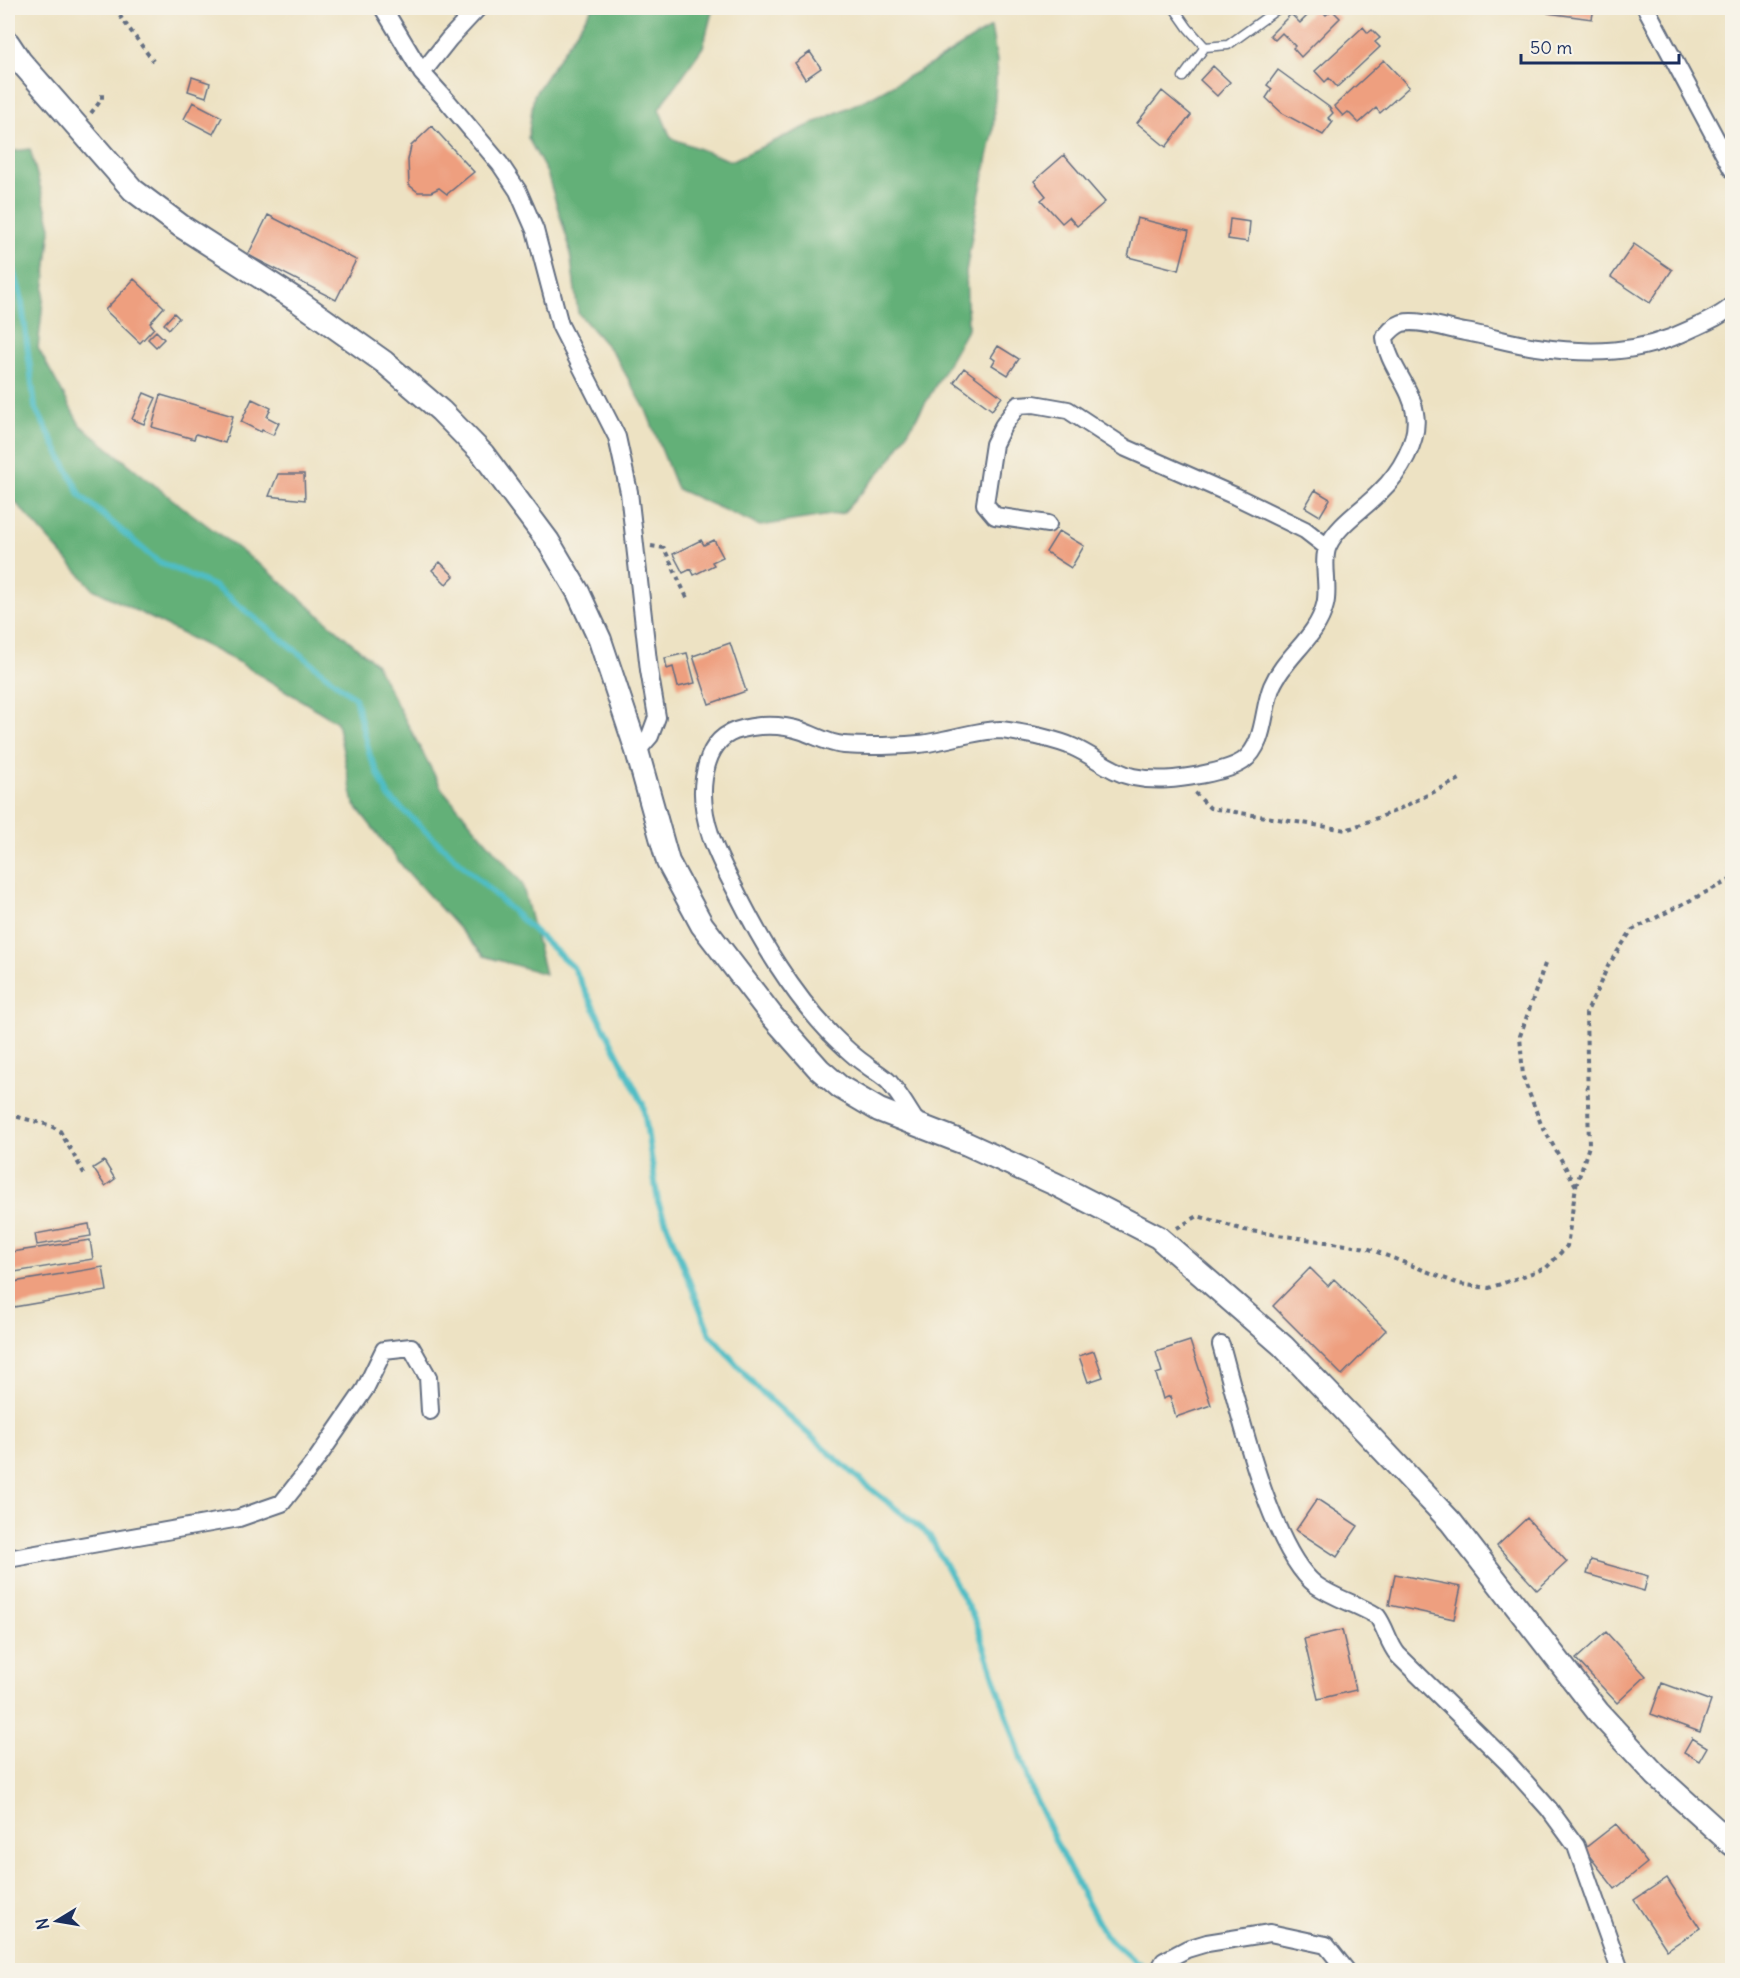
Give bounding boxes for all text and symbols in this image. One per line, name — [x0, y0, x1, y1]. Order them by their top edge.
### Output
scale bar — [1521, 27, 1678, 65]
text: 50 m — [1530, 36, 1572, 59]
north arrow — [27, 1891, 87, 1951]
text: N — [31, 1917, 53, 1931]

